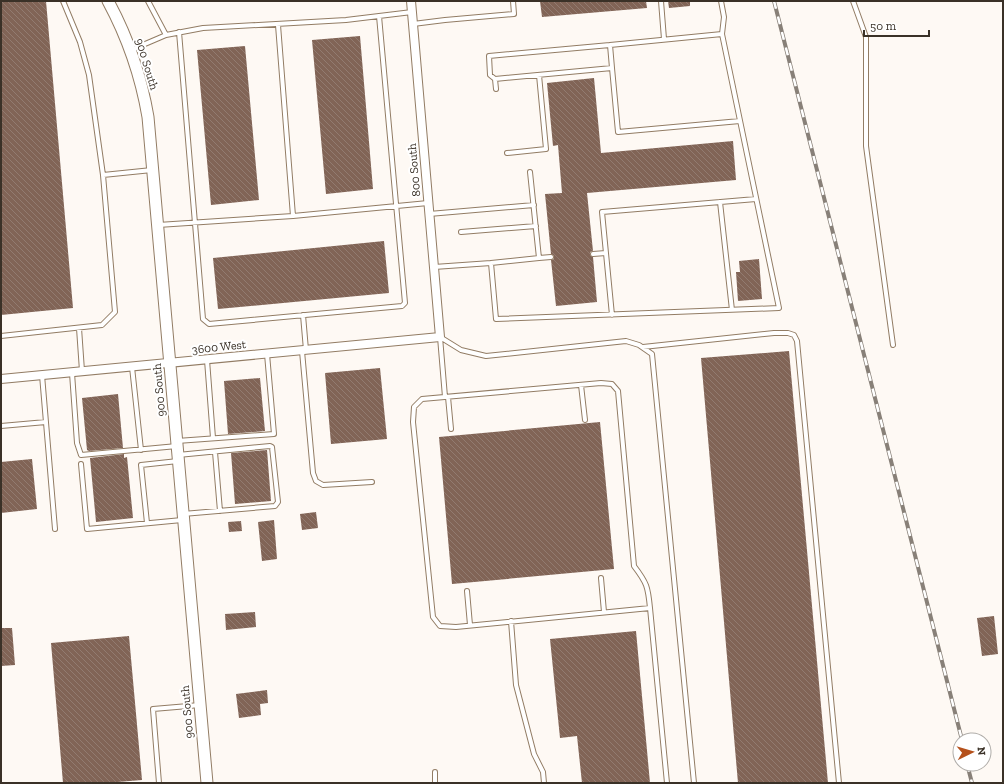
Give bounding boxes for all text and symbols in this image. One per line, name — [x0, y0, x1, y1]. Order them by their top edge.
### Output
scale bar — [864, 12, 929, 38]
text: 50 m — [870, 19, 897, 33]
street label: 900 South — [133, 36, 162, 92]
street label: 800 South — [405, 142, 423, 197]
street label: 3600 West — [191, 337, 247, 357]
street label: 900 South — [150, 363, 168, 417]
street label: 900 South — [178, 685, 196, 739]
north arrow — [952, 732, 992, 772]
text: N — [975, 746, 988, 757]

